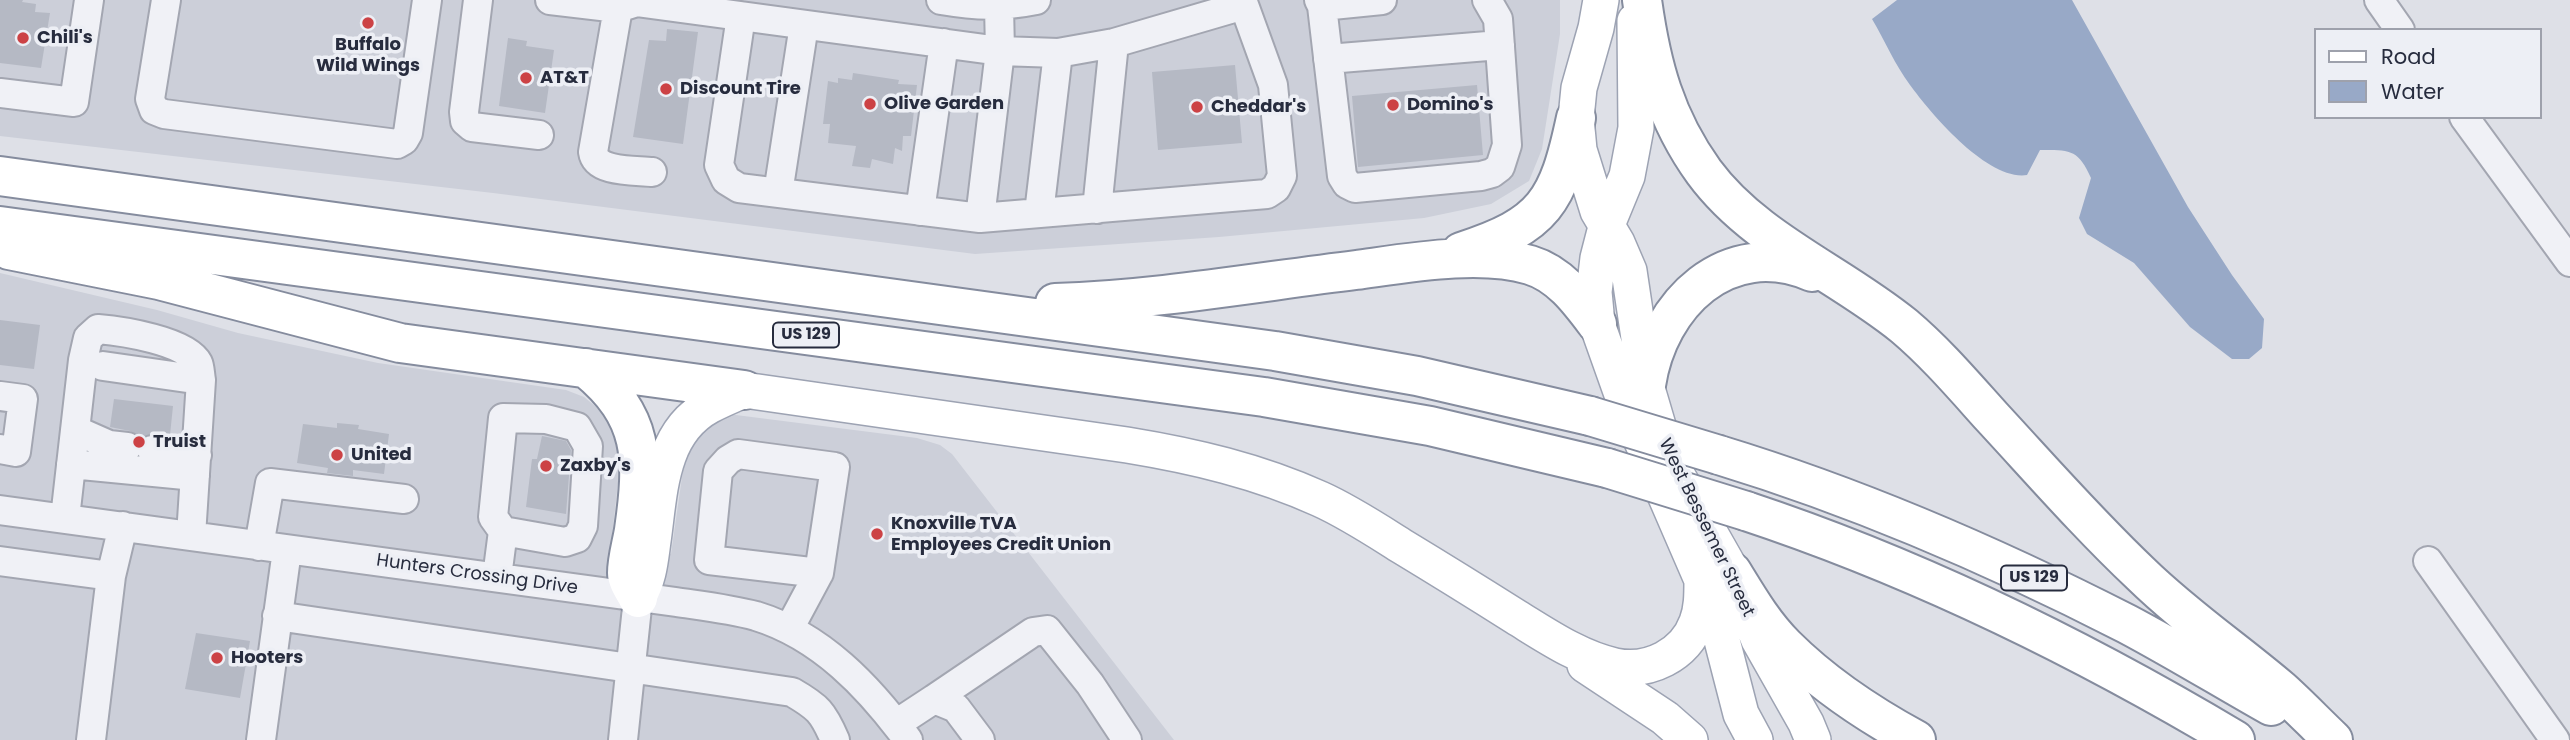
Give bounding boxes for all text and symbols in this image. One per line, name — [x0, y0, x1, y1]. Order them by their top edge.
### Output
marker: Buffalo Wild Wings — [360, 15, 376, 31]
place label: Chili's — [37, 27, 93, 49]
legend — [2314, 28, 2542, 119]
marker: Chili's — [15, 30, 31, 46]
place label: Buffalo Wild Wings — [316, 34, 420, 76]
text: Road — [2381, 42, 2436, 71]
place label: AT&T — [540, 67, 589, 89]
marker: AT&T — [518, 70, 534, 86]
text: Water — [2381, 77, 2444, 106]
place label: Discount Tire — [680, 78, 801, 100]
marker: Discount Tire — [658, 81, 674, 97]
place label: Olive Garden — [884, 93, 1004, 115]
place label: Domino's — [1407, 94, 1494, 116]
marker: Olive Garden — [862, 96, 878, 112]
place label: Cheddar's — [1211, 96, 1306, 118]
marker: Domino's — [1385, 97, 1401, 113]
marker: Cheddar's — [1189, 99, 1205, 115]
road number: US 129 — [773, 322, 839, 348]
place label: Truist — [153, 431, 206, 453]
marker: Truist — [131, 434, 147, 450]
street label: West Bessemer Street — [1653, 435, 1759, 621]
place label: United — [351, 444, 412, 466]
marker: United — [329, 447, 345, 463]
place label: Zaxby's — [560, 455, 631, 477]
marker: Zaxby's — [538, 458, 554, 474]
place label: Knoxville TVA Employees Credit Union — [891, 513, 1111, 556]
marker: Knoxville TVA Employees Credit Union — [869, 526, 885, 542]
street label: Hunters Crossing Drive — [375, 550, 579, 600]
road number: US 129 — [2001, 566, 2067, 590]
place label: Hooters — [231, 647, 303, 669]
marker: Hooters — [209, 650, 225, 666]

